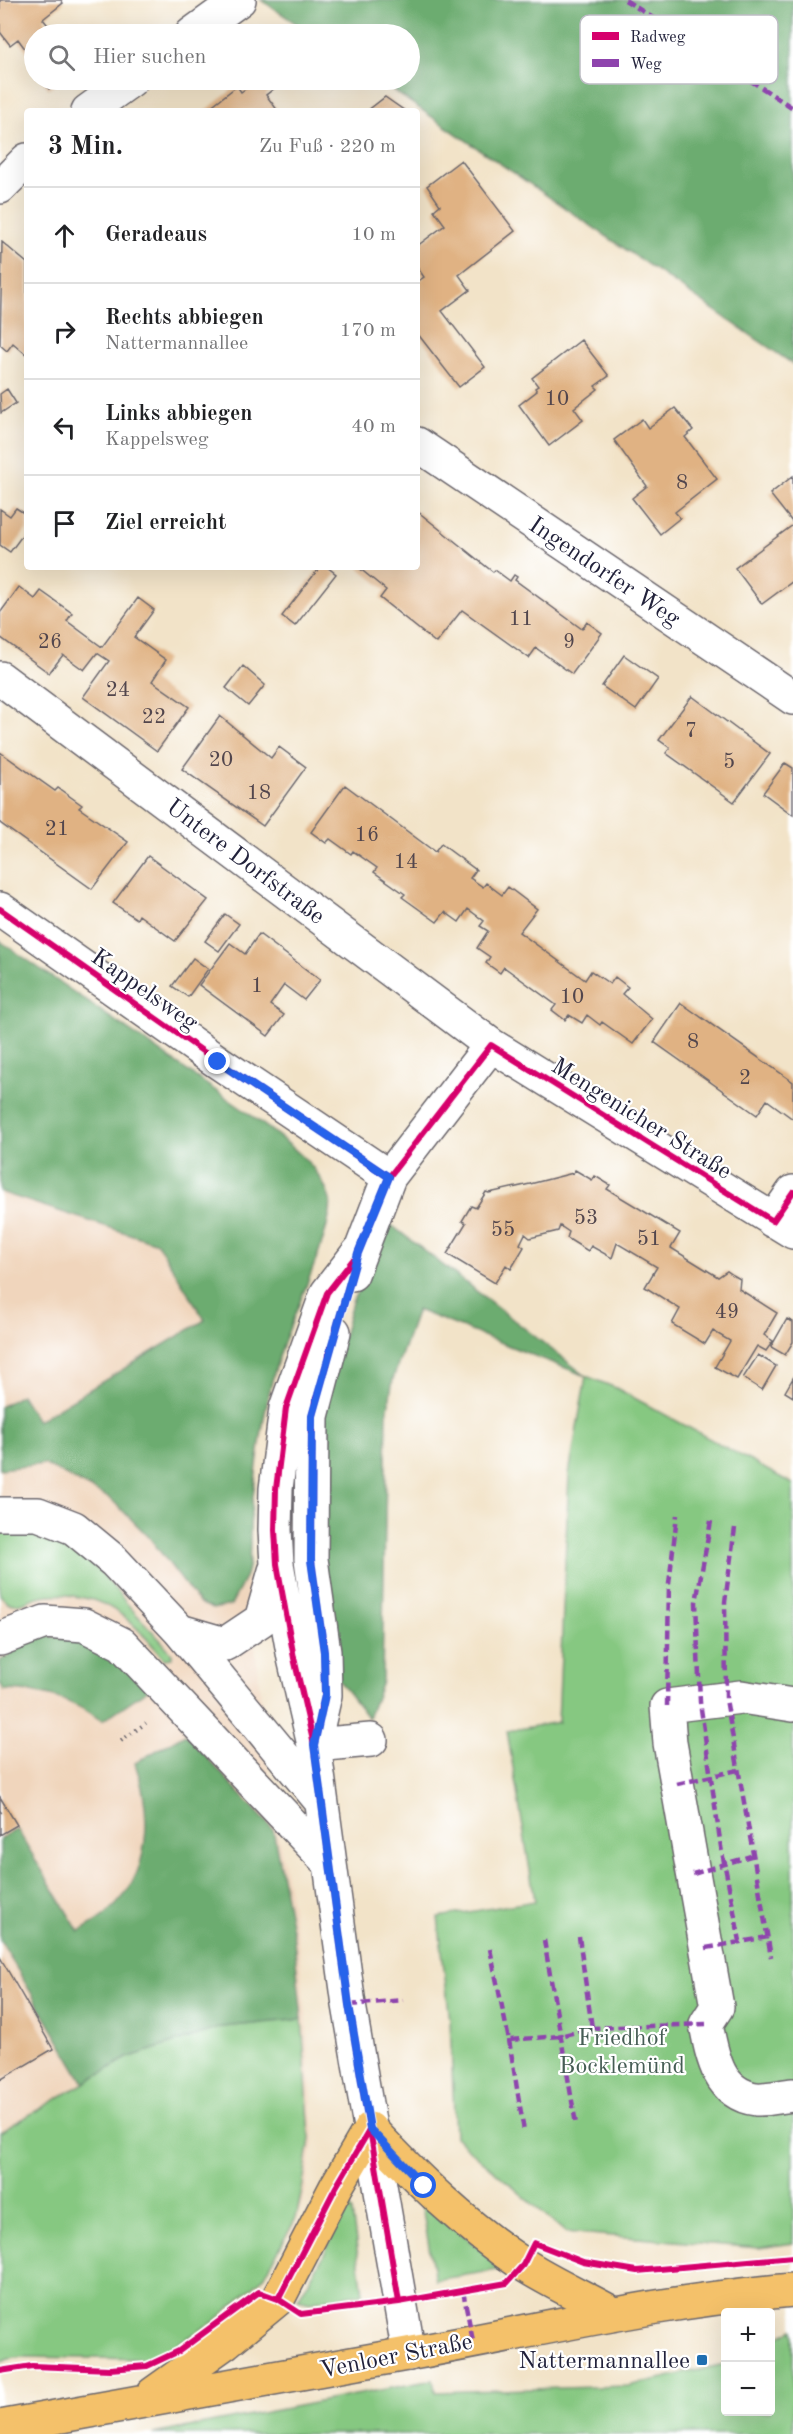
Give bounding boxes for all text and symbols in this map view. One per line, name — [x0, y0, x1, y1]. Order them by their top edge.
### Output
legend — [580, 15, 778, 84]
search box — [24, 24, 420, 90]
text: Radweg — [630, 30, 686, 46]
icon: search — [45, 41, 78, 74]
text: Hier suchen — [93, 46, 206, 68]
text: Weg — [630, 57, 662, 73]
text: 3 Min. — [48, 134, 123, 160]
text: Zu Fuß · 220 m — [259, 137, 396, 157]
icon: ahead — [48, 219, 81, 252]
text: Geradeaus — [105, 224, 207, 246]
text: 10 m — [351, 225, 396, 245]
text: Rechts abbiegen — [105, 307, 264, 329]
icon: right — [48, 315, 81, 348]
text: 170 m — [340, 321, 396, 341]
text: Nattermannallee — [105, 334, 248, 354]
house number: 10 — [545, 389, 569, 410]
text: Links abbiegen — [105, 403, 253, 425]
icon: left — [48, 411, 81, 444]
text: 40 m — [351, 417, 396, 437]
text: Kappelsweg — [105, 430, 209, 450]
house number: 8 — [676, 473, 688, 494]
icon: arrive — [48, 507, 81, 540]
text: Ziel erreicht — [105, 512, 226, 534]
street label: Ingendorfer Weg — [524, 513, 684, 632]
house number: 11 — [509, 609, 533, 630]
house number: 26 — [38, 632, 62, 653]
house number: 9 — [563, 632, 575, 653]
house number: 24 — [106, 680, 130, 701]
house number: 22 — [142, 707, 166, 728]
house number: 7 — [685, 721, 697, 742]
house number: 20 — [209, 750, 233, 771]
house number: 5 — [723, 752, 735, 773]
house number: 18 — [247, 783, 271, 804]
street label: Untere Dorfstraße — [161, 795, 328, 930]
house number: 21 — [45, 819, 69, 840]
house number: 16 — [355, 825, 379, 846]
house number: 14 — [394, 852, 418, 873]
street label: Kappelsweg — [86, 945, 202, 1036]
house number: 1 — [251, 976, 263, 997]
house number: 10 — [560, 987, 584, 1008]
house number: 8 — [687, 1032, 699, 1053]
route end — [204, 1048, 230, 1074]
street label: Mengenicher Straße — [547, 1055, 735, 1185]
house number: 2 — [739, 1068, 751, 1089]
house number: 53 — [574, 1208, 598, 1229]
house number: 55 — [491, 1220, 515, 1241]
house number: 51 — [637, 1229, 661, 1250]
house number: 49 — [715, 1302, 739, 1323]
park label: Friedhof Bocklemünd — [559, 2027, 685, 2079]
route start — [410, 2172, 436, 2198]
map controls — [721, 2308, 775, 2416]
button: + — [721, 2308, 775, 2362]
street label: Venloer Straße — [318, 2330, 475, 2384]
place label: Nattermannallee — [518, 2350, 690, 2374]
marker: Nattermannallee — [695, 2353, 709, 2367]
button: − — [721, 2362, 775, 2416]

